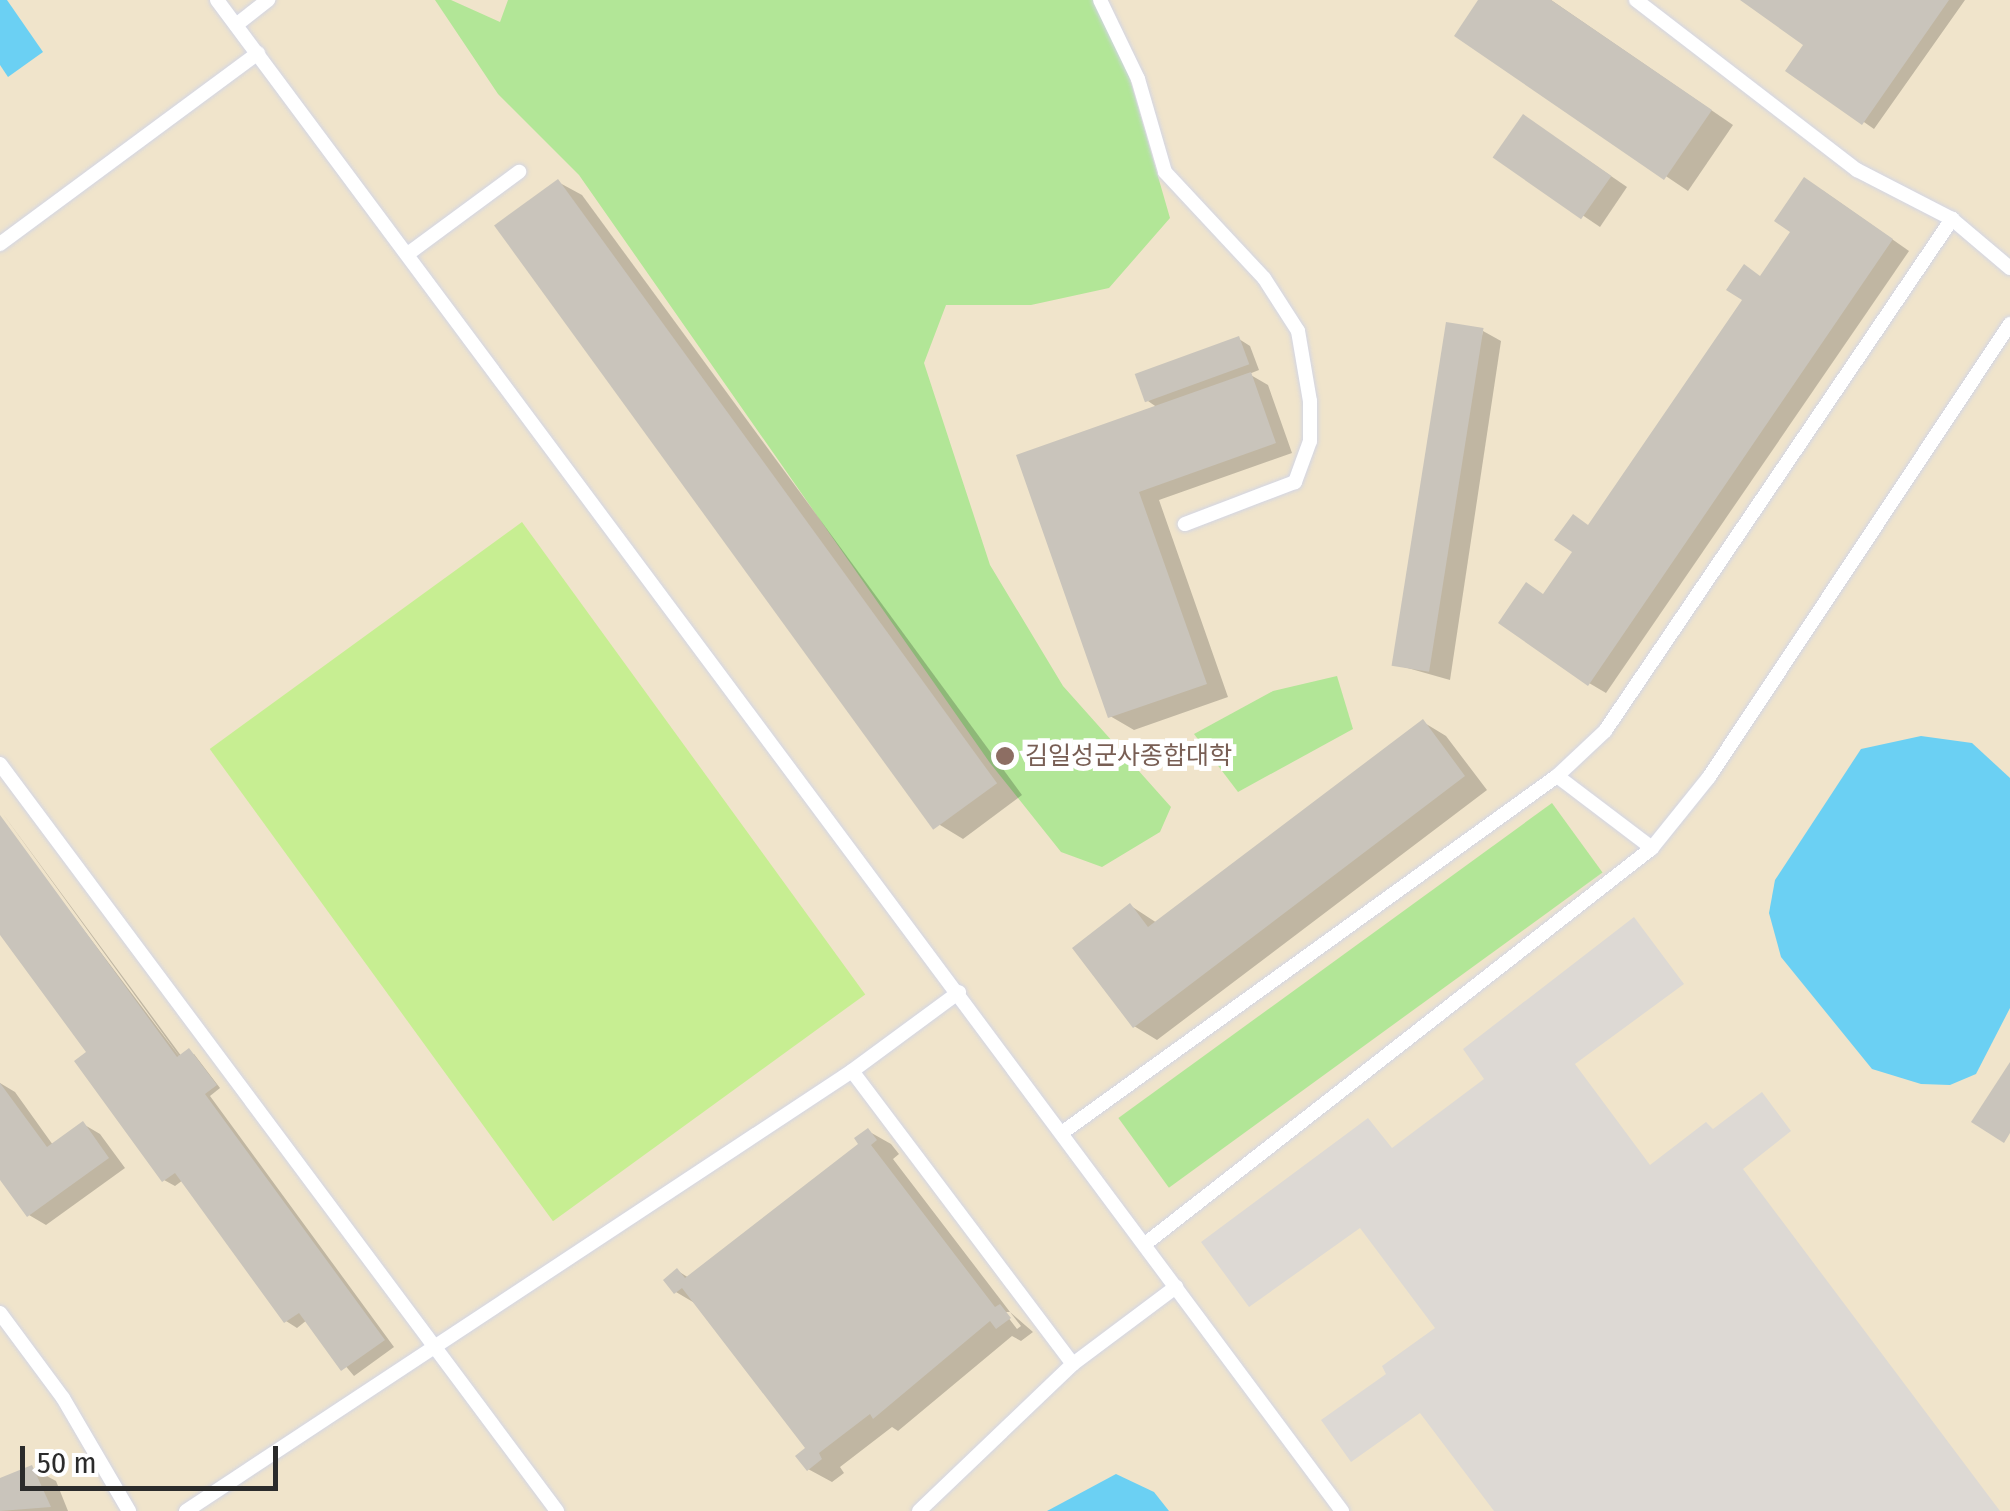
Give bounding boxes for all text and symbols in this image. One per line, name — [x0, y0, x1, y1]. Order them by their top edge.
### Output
place label: 김일성군사종합대학 — [1025, 741, 1232, 771]
marker: 김일성군사종합대학 — [994, 745, 1016, 767]
scale bar — [25, 1426, 282, 1488]
text: 50 m — [37, 1445, 97, 1481]

